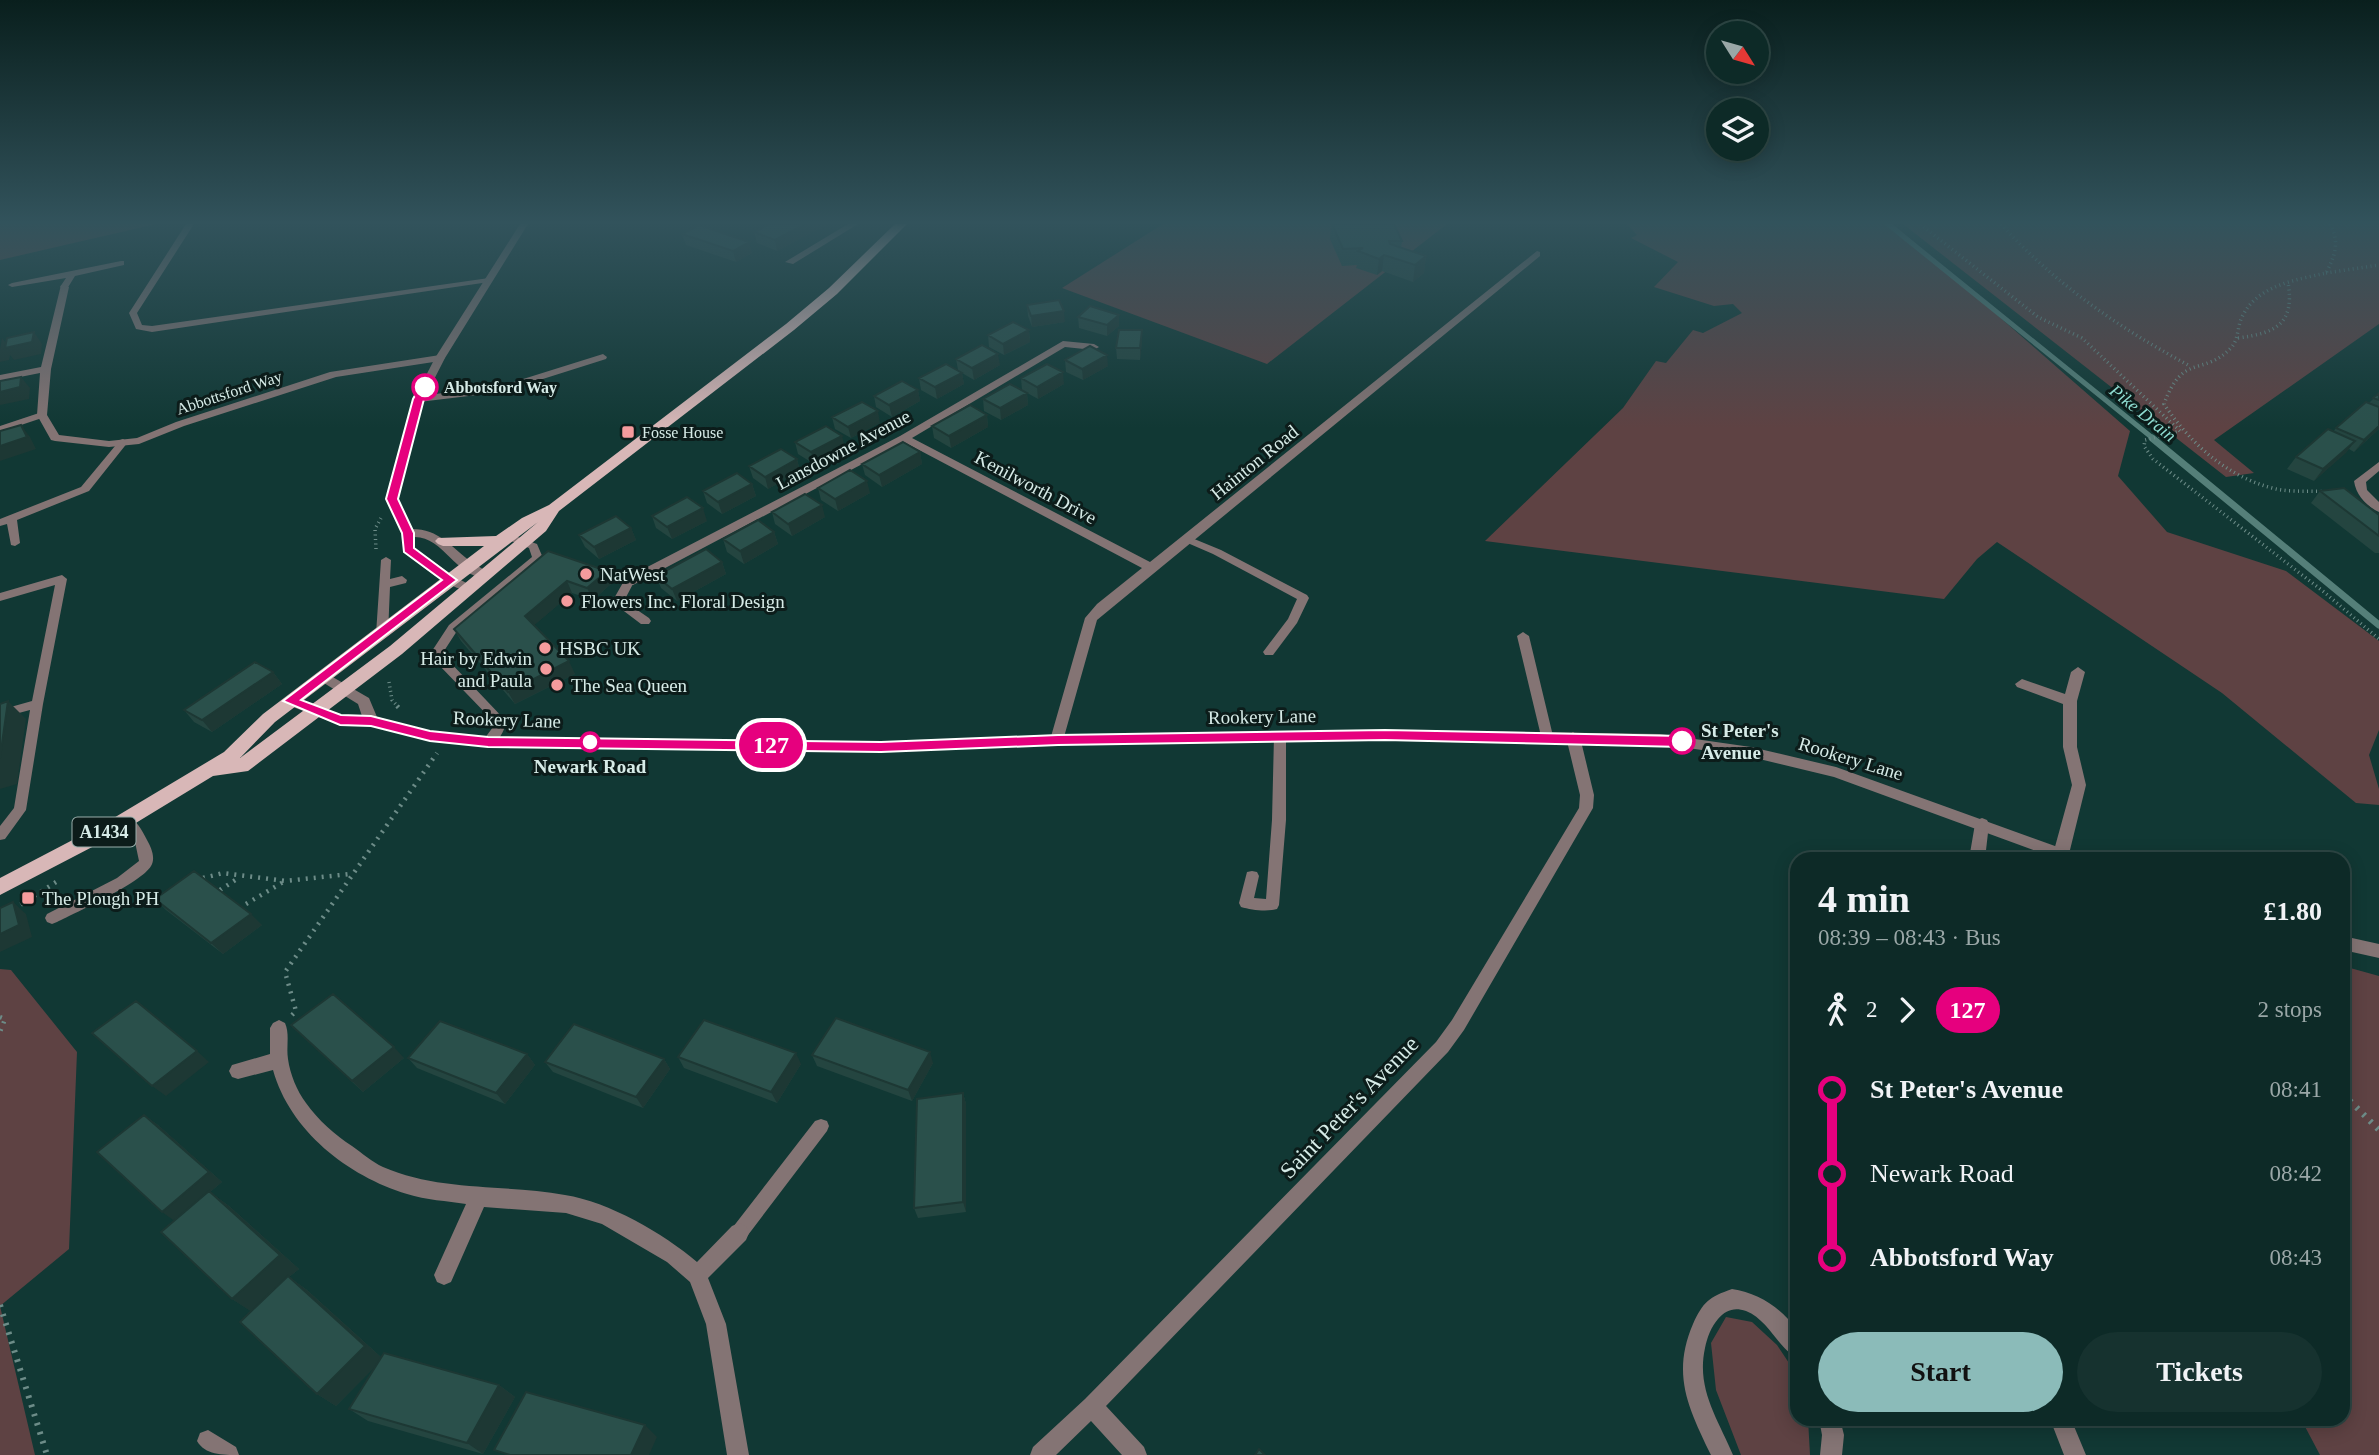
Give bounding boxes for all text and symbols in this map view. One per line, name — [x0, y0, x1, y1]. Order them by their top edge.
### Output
north arrow — [1706, 21, 1769, 84]
map controls — [1706, 21, 1769, 161]
button: layers — [1706, 98, 1769, 161]
street label: Abbottsford Way — [174, 367, 284, 419]
marker: Abbotsford Way — [412, 374, 438, 400]
place label: Abbotsford Way — [444, 379, 557, 397]
water label: Pike Drain — [2105, 380, 2180, 446]
street label: Lansdowne Avenue — [773, 405, 914, 494]
street label: Hainton Road — [1206, 421, 1303, 504]
marker: Fosse House — [620, 424, 636, 440]
place label: Fosse House — [642, 424, 723, 441]
street label: Kenilworth Drive — [971, 447, 1100, 528]
place label: NatWest — [600, 564, 666, 585]
marker: NatWest — [578, 566, 594, 582]
place label: Flowers Inc. Floral Design — [581, 591, 785, 612]
marker: Flowers Inc. Floral Design — [559, 593, 575, 609]
place label: HSBC UK — [559, 638, 641, 659]
marker: HSBC UK — [537, 640, 553, 656]
place label: Hair by Edwin and Paula — [420, 648, 533, 691]
marker: Hair by Edwin and Paula — [538, 661, 554, 677]
place label: The Sea Queen — [571, 675, 688, 696]
marker: The Sea Queen — [549, 677, 565, 693]
street label: Rookery Lane — [1208, 705, 1316, 728]
street label: Rookery Lane — [453, 707, 561, 732]
place label: St Peter's Avenue — [1701, 720, 1779, 763]
line badge: 127 — [731, 722, 811, 768]
marker: St Peter's Avenue — [1669, 728, 1695, 754]
marker: Newark Road — [580, 732, 600, 752]
text: 127 — [753, 732, 789, 758]
street label: Rookery Lane — [1796, 733, 1906, 784]
place label: Newark Road — [534, 756, 647, 777]
road number: A1434 — [72, 818, 136, 846]
text: 4 min — [1818, 878, 1910, 920]
place label: The Plough PH — [42, 888, 159, 909]
marker: The Plough PH — [20, 890, 36, 906]
text: £1.80 — [2264, 897, 2322, 926]
text: 08:39 – 08:43 · Bus — [1818, 925, 2001, 950]
icon: walk — [1818, 991, 1856, 1029]
icon: forward — [1888, 991, 1926, 1029]
text: 2 — [1866, 997, 1878, 1022]
text: 127 — [1950, 997, 1986, 1023]
text: 2 stops — [2257, 997, 2322, 1022]
street label: Saint Peter's Avenue — [1275, 1031, 1424, 1184]
text: St Peter's Avenue — [1870, 1075, 2063, 1104]
text: 08:41 — [2270, 1077, 2322, 1102]
text: Newark Road — [1870, 1159, 2014, 1188]
text: 08:42 — [2270, 1161, 2322, 1186]
text: Abbotsford Way — [1870, 1243, 2054, 1272]
text: 08:43 — [2270, 1245, 2322, 1270]
button: Start — [1818, 1332, 2063, 1412]
button: Tickets — [2077, 1332, 2322, 1412]

